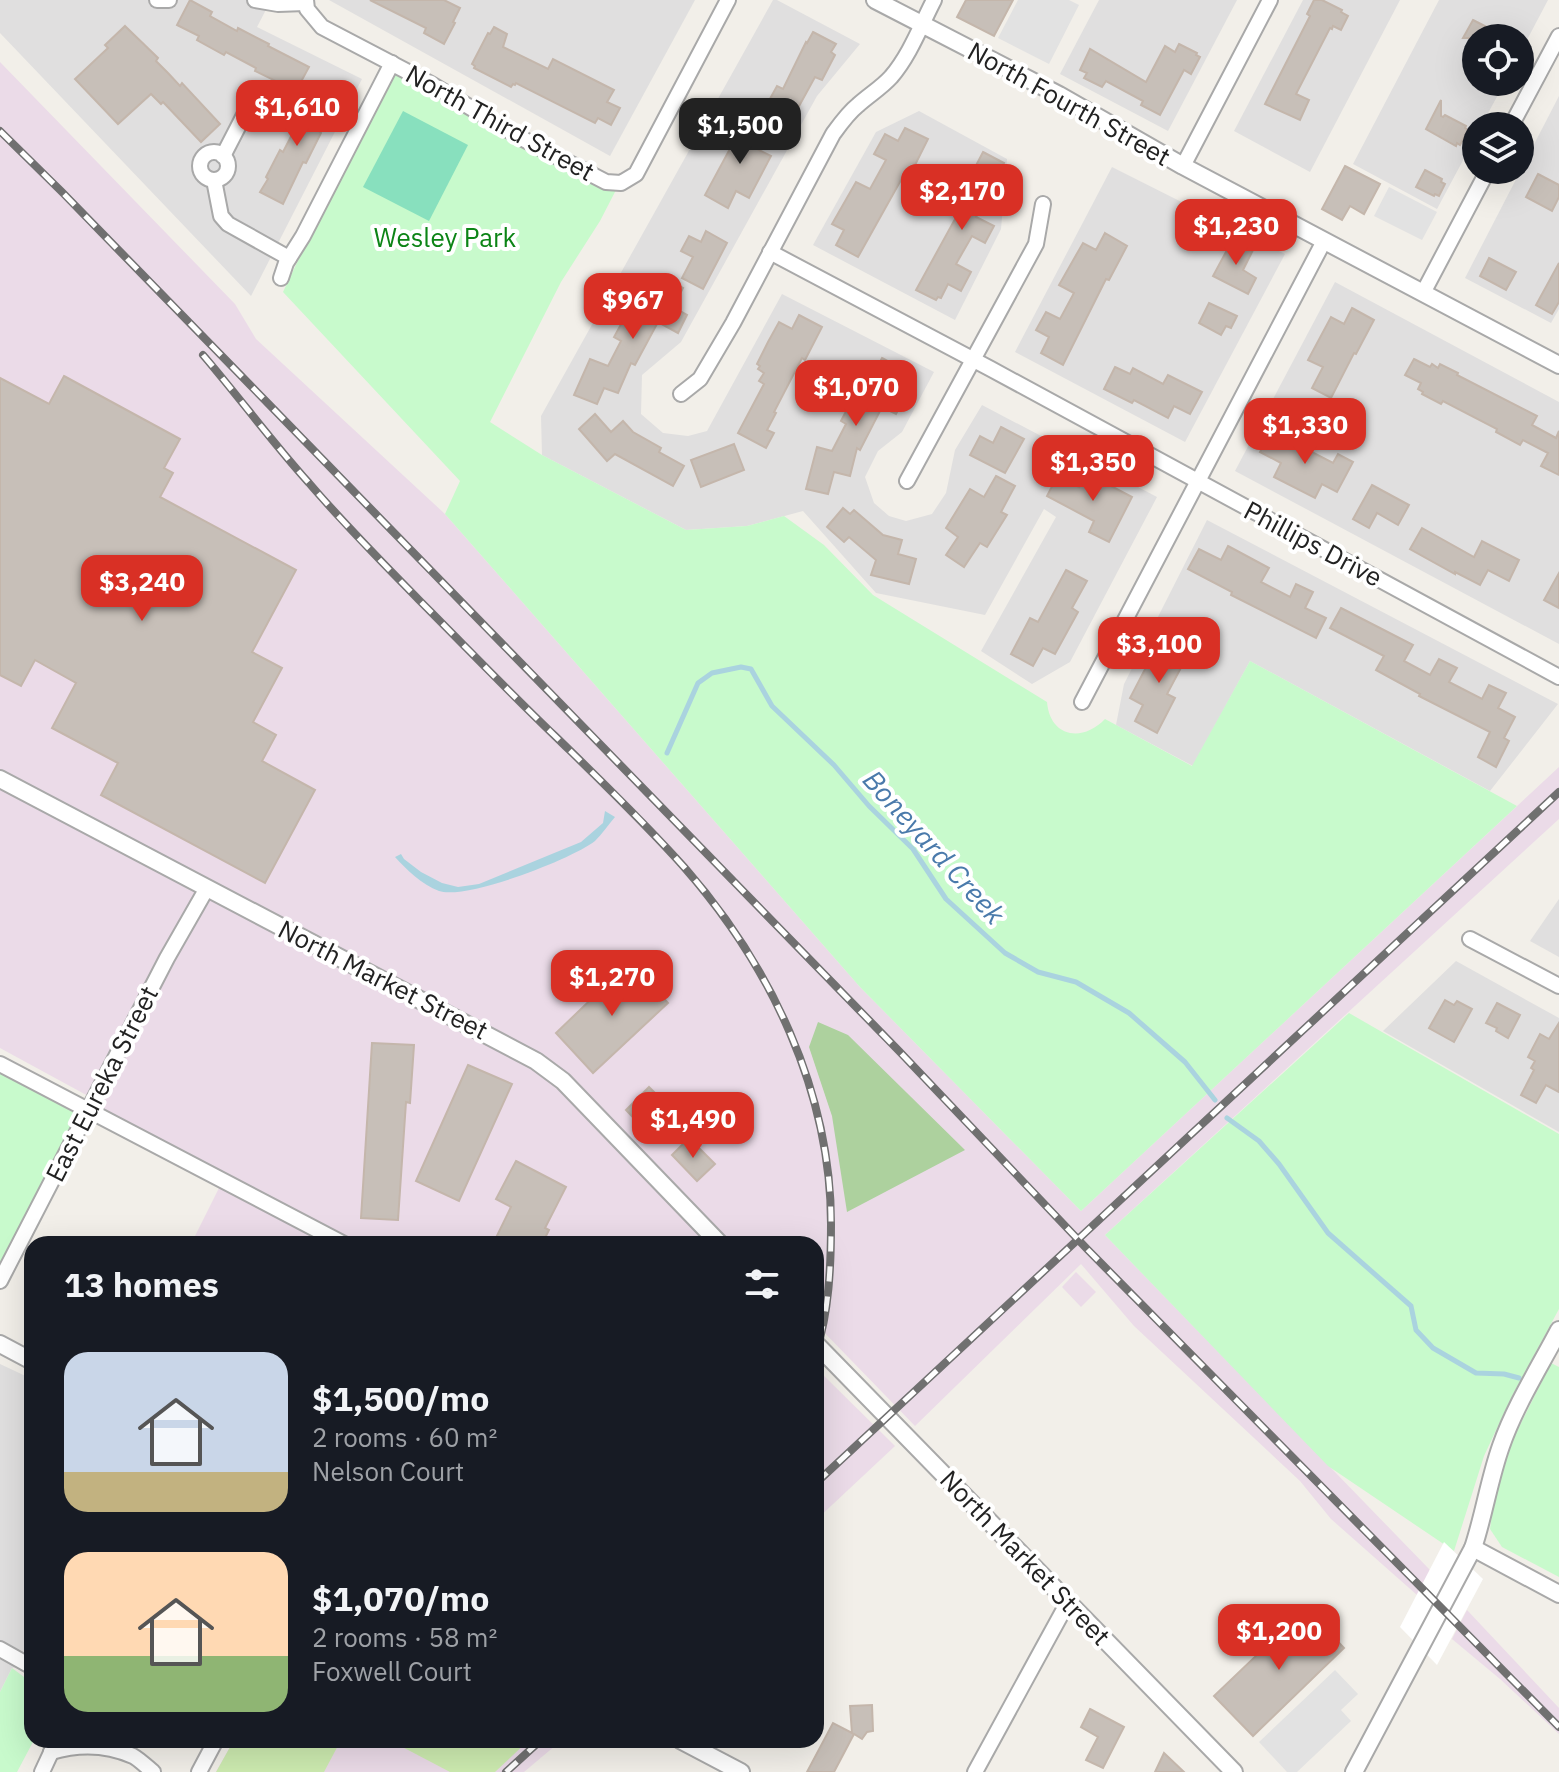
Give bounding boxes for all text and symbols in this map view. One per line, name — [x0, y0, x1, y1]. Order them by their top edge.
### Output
map controls — [1462, 24, 1534, 184]
button: locate — [1462, 24, 1534, 96]
street label: North Fourth Street — [962, 33, 1177, 173]
street label: North Third Street — [400, 56, 601, 188]
pin: $1,610 — [232, 80, 362, 148]
text: $1,610 — [254, 89, 340, 123]
pin: $1,500 — [675, 98, 805, 166]
text: $1,500 — [697, 107, 783, 141]
button: layers — [1462, 112, 1534, 184]
pin: $2,170 — [897, 164, 1027, 232]
text: $2,170 — [919, 173, 1005, 207]
pin: $1,230 — [1171, 199, 1301, 267]
text: $1,230 — [1193, 208, 1279, 242]
park label: Wesley Park — [374, 220, 517, 254]
pin: $967 — [586, 273, 680, 341]
text: $967 — [602, 282, 664, 316]
pin: $1,070 — [791, 360, 921, 428]
text: $1,070 — [813, 369, 899, 403]
pin: $1,330 — [1240, 398, 1370, 466]
text: $1,330 — [1262, 407, 1348, 441]
pin: $1,350 — [1028, 435, 1158, 503]
text: $1,350 — [1050, 444, 1136, 478]
street label: Phillips Drive — [1238, 492, 1388, 594]
pin: $3,240 — [77, 555, 207, 623]
text: $3,240 — [99, 564, 185, 598]
pin: $3,100 — [1094, 617, 1224, 685]
text: $3,100 — [1116, 626, 1202, 660]
water label: Boneyard Creek — [855, 762, 1014, 932]
street label: North Market Street — [273, 911, 494, 1047]
pin: $1,270 — [547, 950, 677, 1018]
text: $1,270 — [569, 959, 655, 993]
street label: East Eureka Street — [37, 980, 165, 1187]
pin: $1,490 — [628, 1092, 758, 1160]
text: $1,490 — [650, 1101, 736, 1135]
text: 13 homes — [64, 1262, 219, 1306]
icon: filters — [740, 1262, 784, 1306]
text: $1,500/mo — [312, 1376, 489, 1420]
icon: home — [128, 1384, 224, 1480]
text: 2 rooms · 60 m² — [312, 1420, 497, 1454]
text: Nelson Court — [312, 1454, 464, 1488]
street label: North Market Street — [933, 1462, 1118, 1652]
text: $1,070/mo — [312, 1576, 489, 1620]
icon: home — [128, 1584, 224, 1680]
pin: $1,200 — [1214, 1604, 1344, 1672]
text: $1,200 — [1236, 1613, 1322, 1647]
text: 2 rooms · 58 m² — [312, 1620, 497, 1654]
text: Foxwell Court — [312, 1654, 472, 1688]

